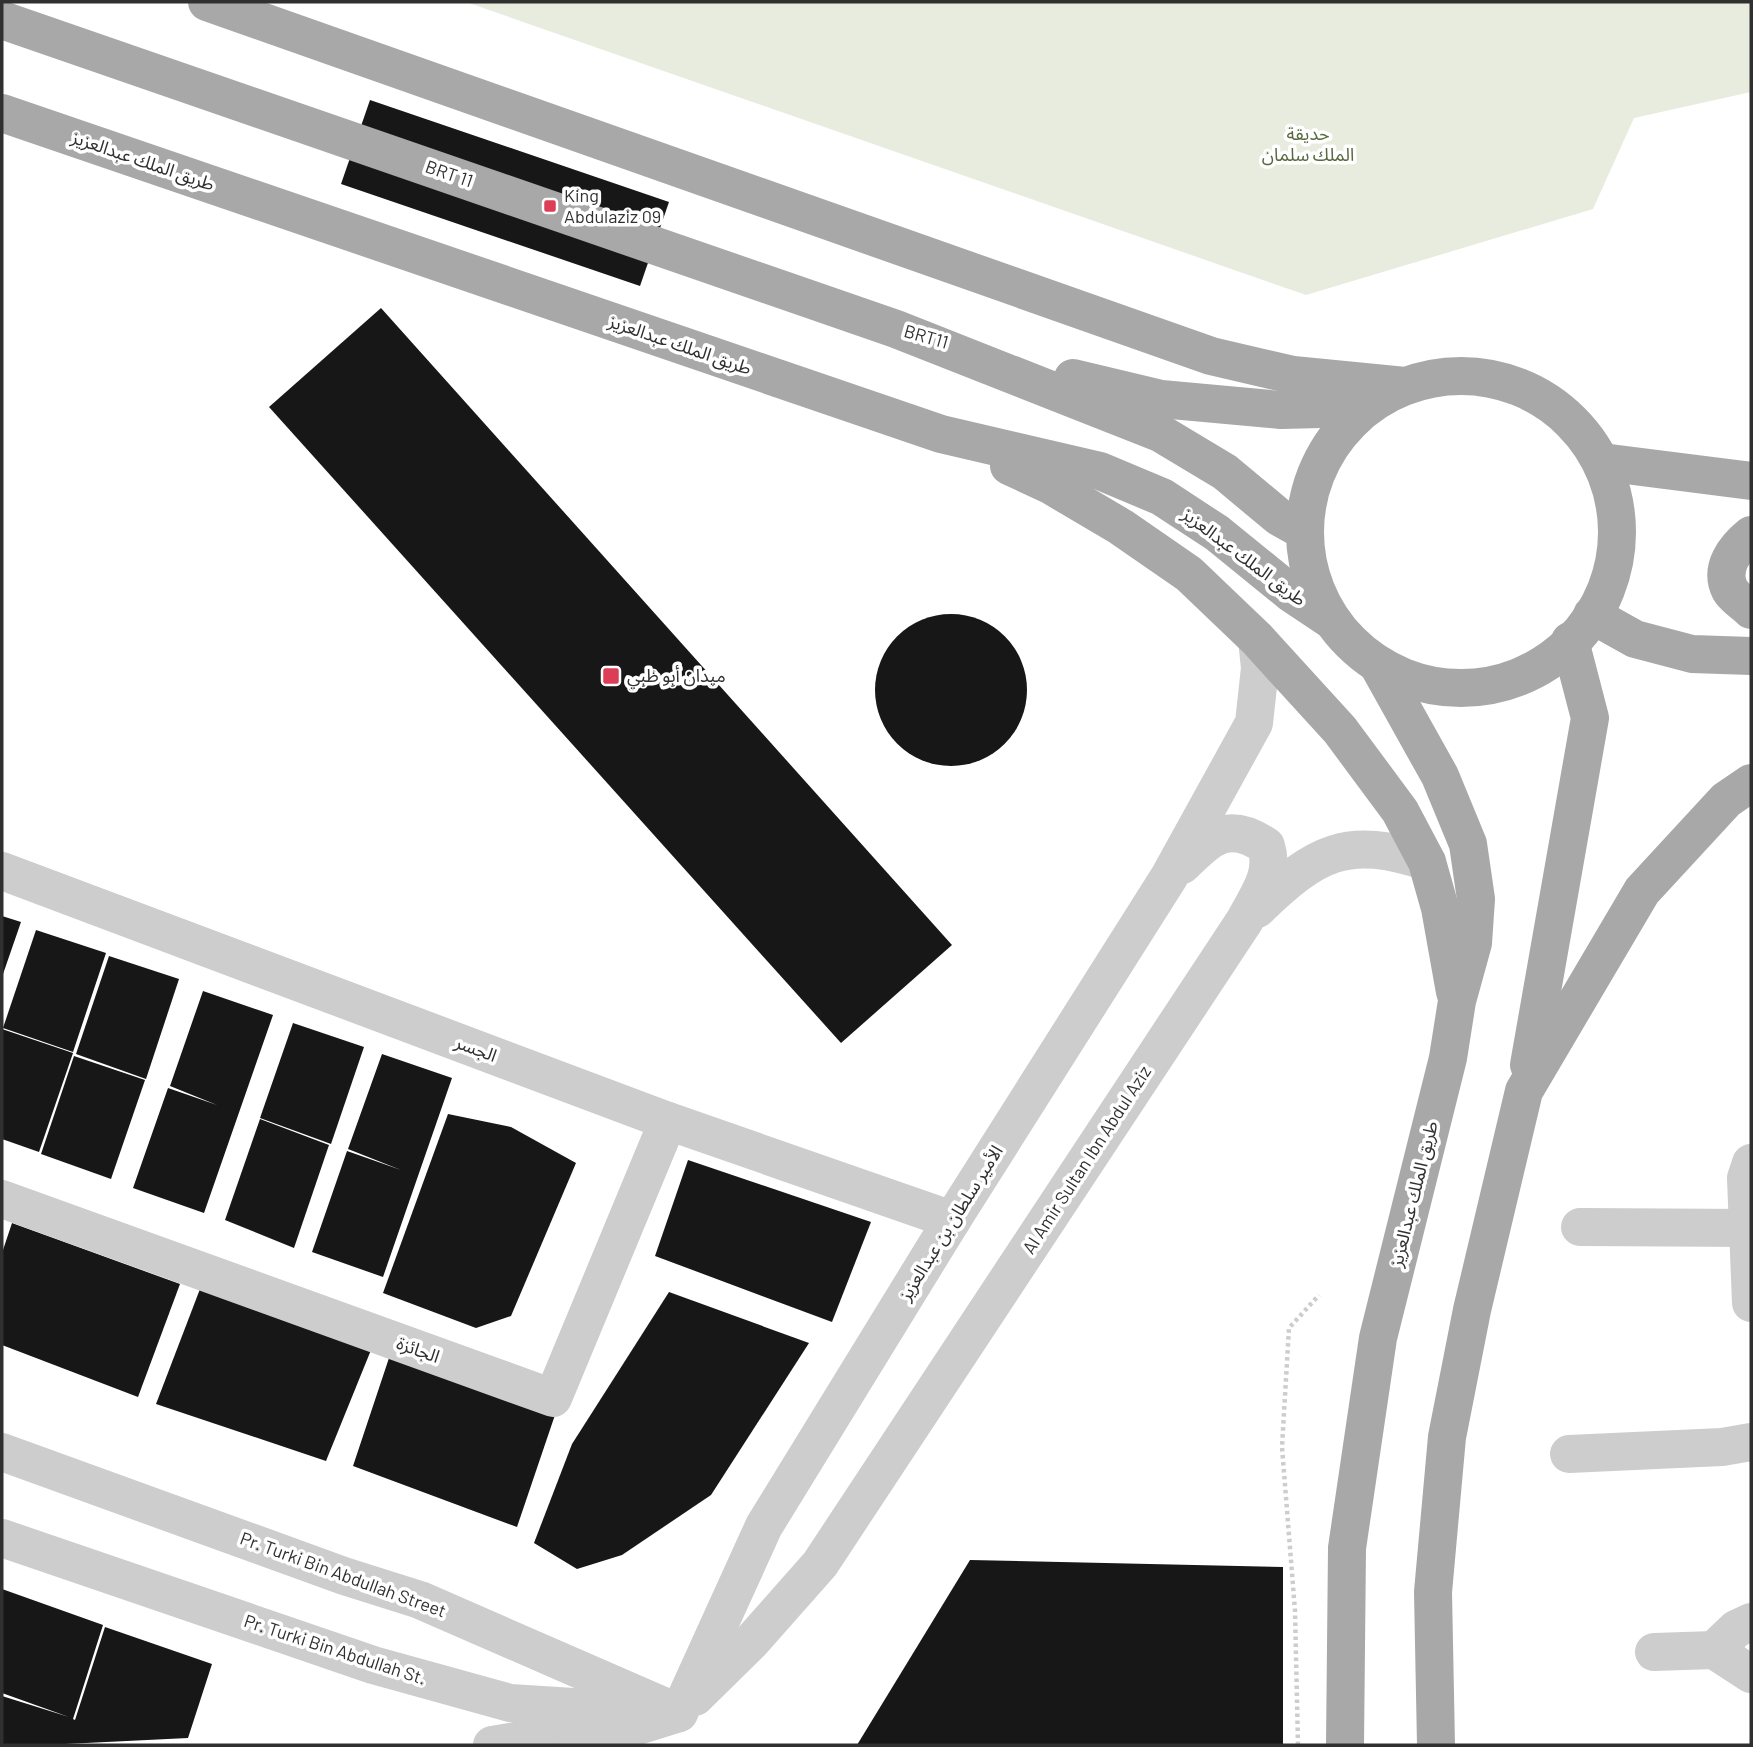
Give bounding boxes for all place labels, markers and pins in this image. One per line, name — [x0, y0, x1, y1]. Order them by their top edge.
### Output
place label: King Abdulaziz 09 — [564, 184, 661, 227]
marker: King Abdulaziz 09 — [542, 198, 558, 214]
place label: ميدان أبو ظبي — [627, 664, 726, 689]
marker: ميدان أبو ظبي — [601, 666, 621, 686]

